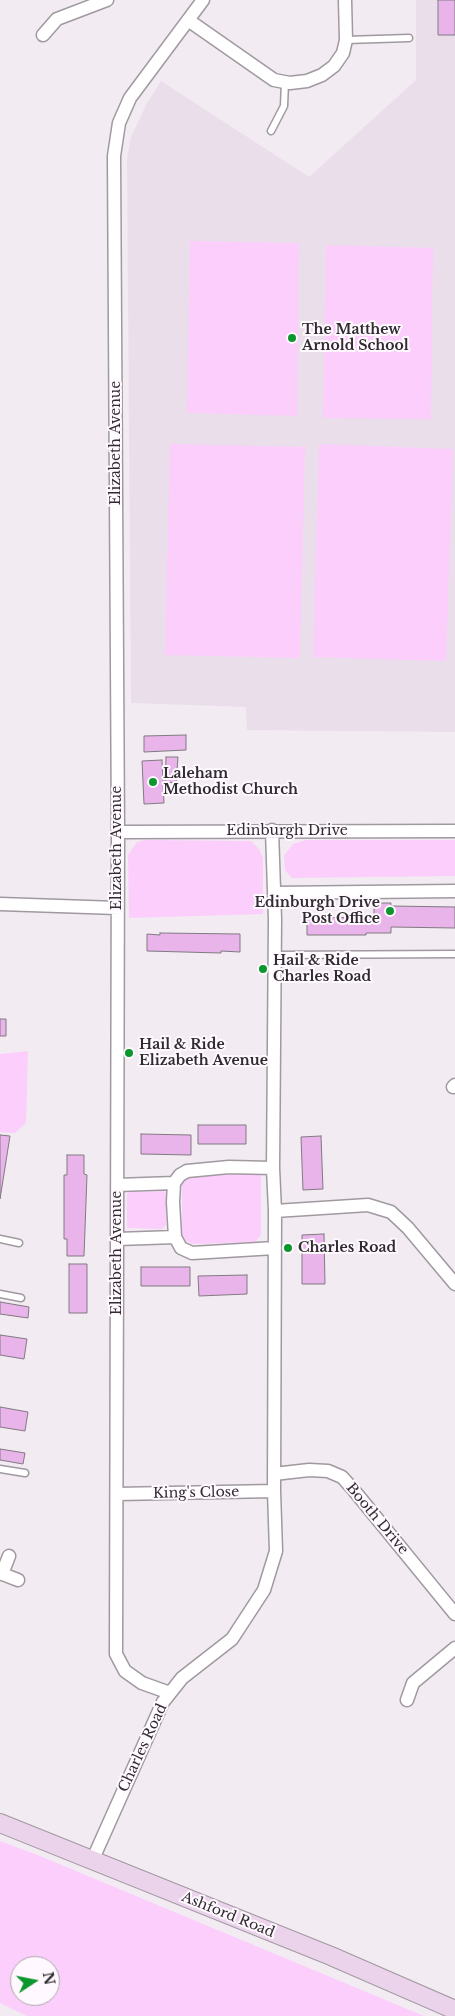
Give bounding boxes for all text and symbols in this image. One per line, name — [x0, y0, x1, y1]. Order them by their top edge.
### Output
place label: The Matthew Arnold School — [302, 322, 409, 354]
marker: The Matthew Arnold School — [286, 332, 298, 344]
street label: Elizabeth Avenue — [108, 381, 124, 505]
place label: Laleham Methodist Church — [163, 766, 298, 799]
marker: Laleham Methodist Church — [147, 776, 159, 788]
street label: Elizabeth Avenue — [109, 786, 125, 910]
street label: Edinburgh Drive — [226, 823, 348, 839]
place label: Edinburgh Drive Post Office — [254, 895, 380, 928]
marker: Edinburgh Drive Post Office — [384, 905, 396, 917]
place label: Hail & Ride Charles Road — [273, 953, 371, 986]
marker: Hail & Ride Charles Road — [257, 963, 269, 975]
place label: Hail & Ride Elizabeth Avenue — [139, 1037, 268, 1070]
marker: Hail & Ride Elizabeth Avenue — [123, 1047, 135, 1059]
street label: Elizabeth Avenue — [109, 1191, 125, 1315]
place label: Charles Road — [298, 1240, 396, 1256]
marker: Charles Road — [282, 1242, 294, 1254]
street label: Booth Drive — [342, 1480, 412, 1558]
street label: King's Close — [153, 1484, 239, 1502]
street label: Charles Road — [115, 1701, 171, 1795]
street label: Ashford Road — [179, 1889, 277, 1941]
north arrow — [10, 1956, 60, 2006]
text: N — [39, 1970, 59, 1987]

